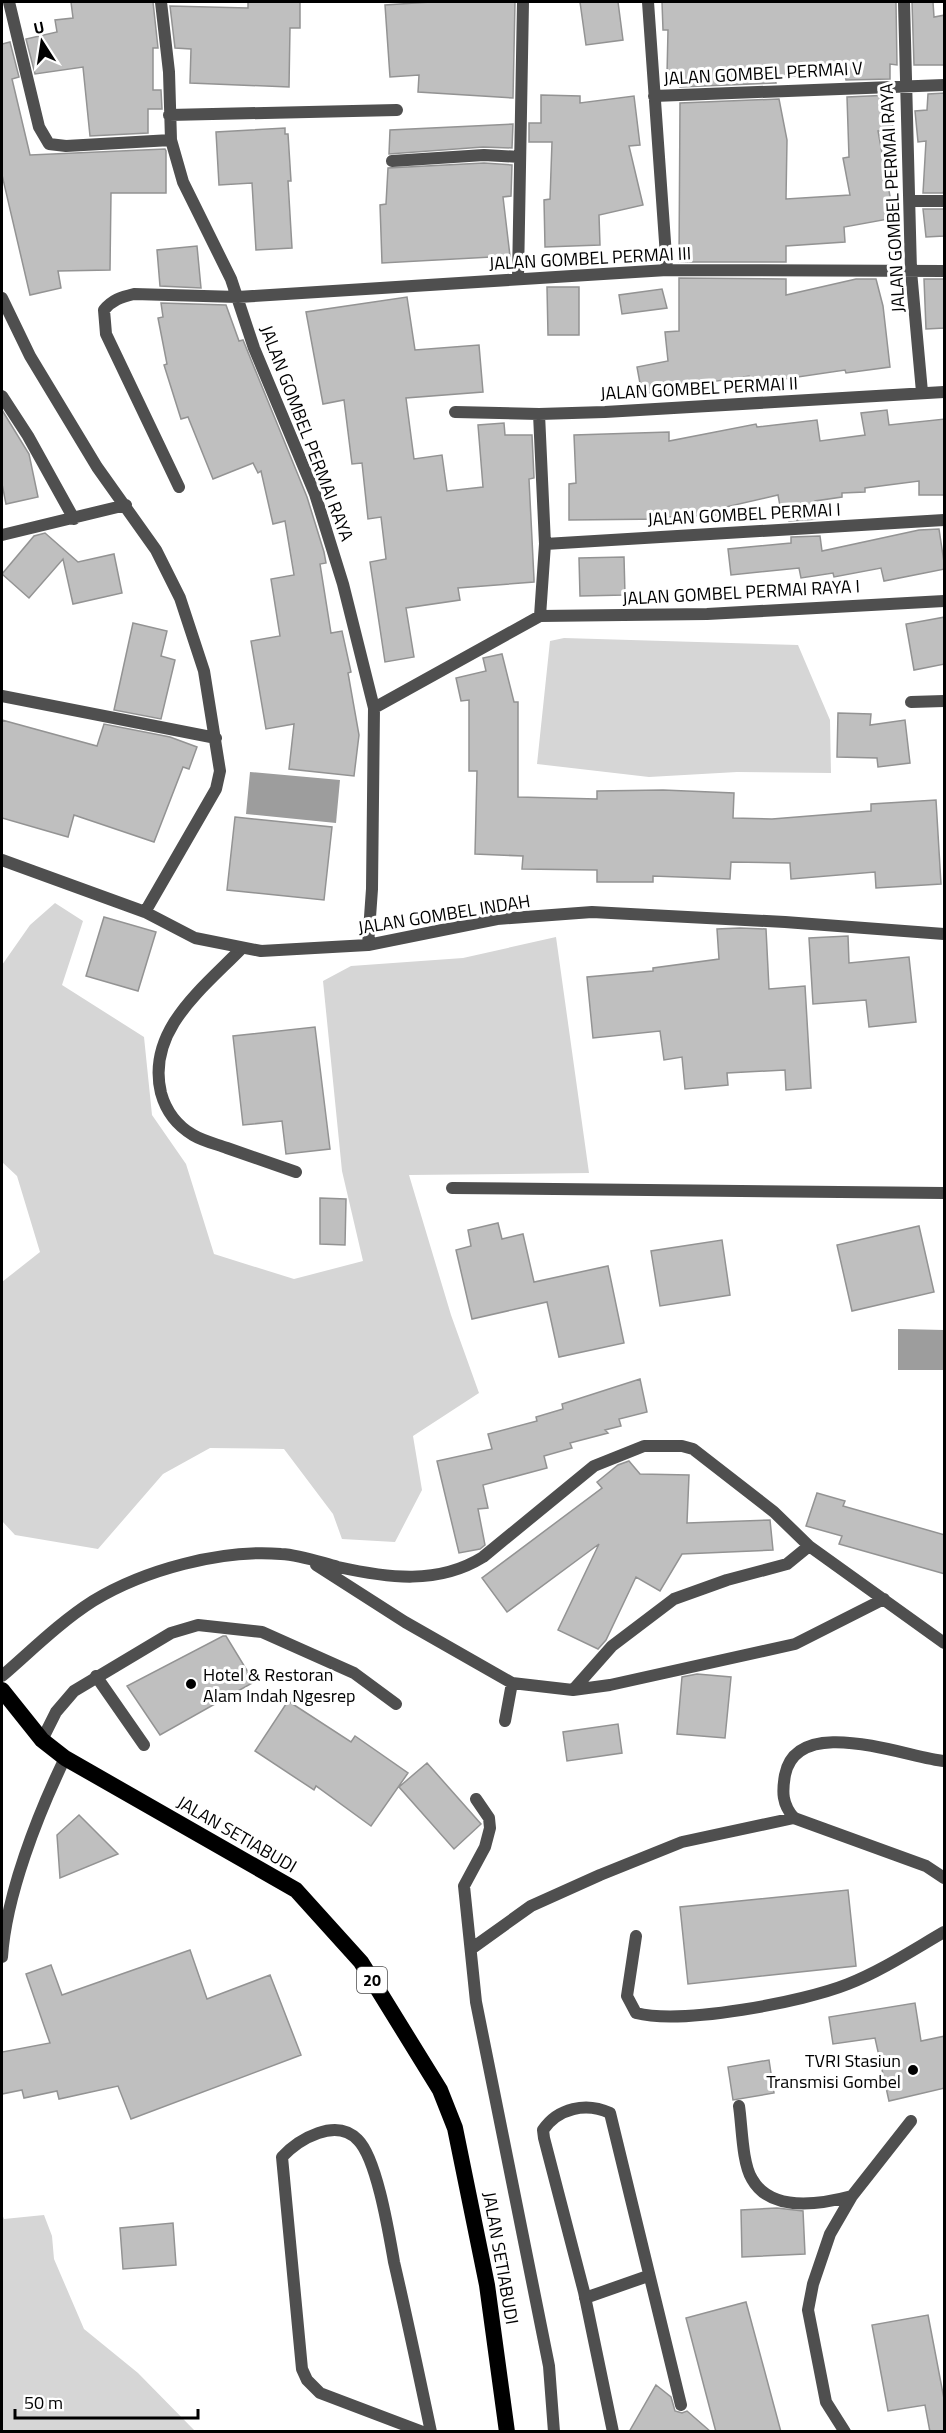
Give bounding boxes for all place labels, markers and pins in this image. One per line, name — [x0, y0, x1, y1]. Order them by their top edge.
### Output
place label: Hotel & Restoran Alam Indah Ngesrep — [203, 1661, 356, 1709]
marker: Hotel & Restoran Alam Indah Ngesrep — [184, 1677, 198, 1691]
place label: TVRI Stasiun Transmisi Gombel — [766, 2047, 901, 2095]
marker: TVRI Stasiun Transmisi Gombel — [906, 2063, 920, 2077]

